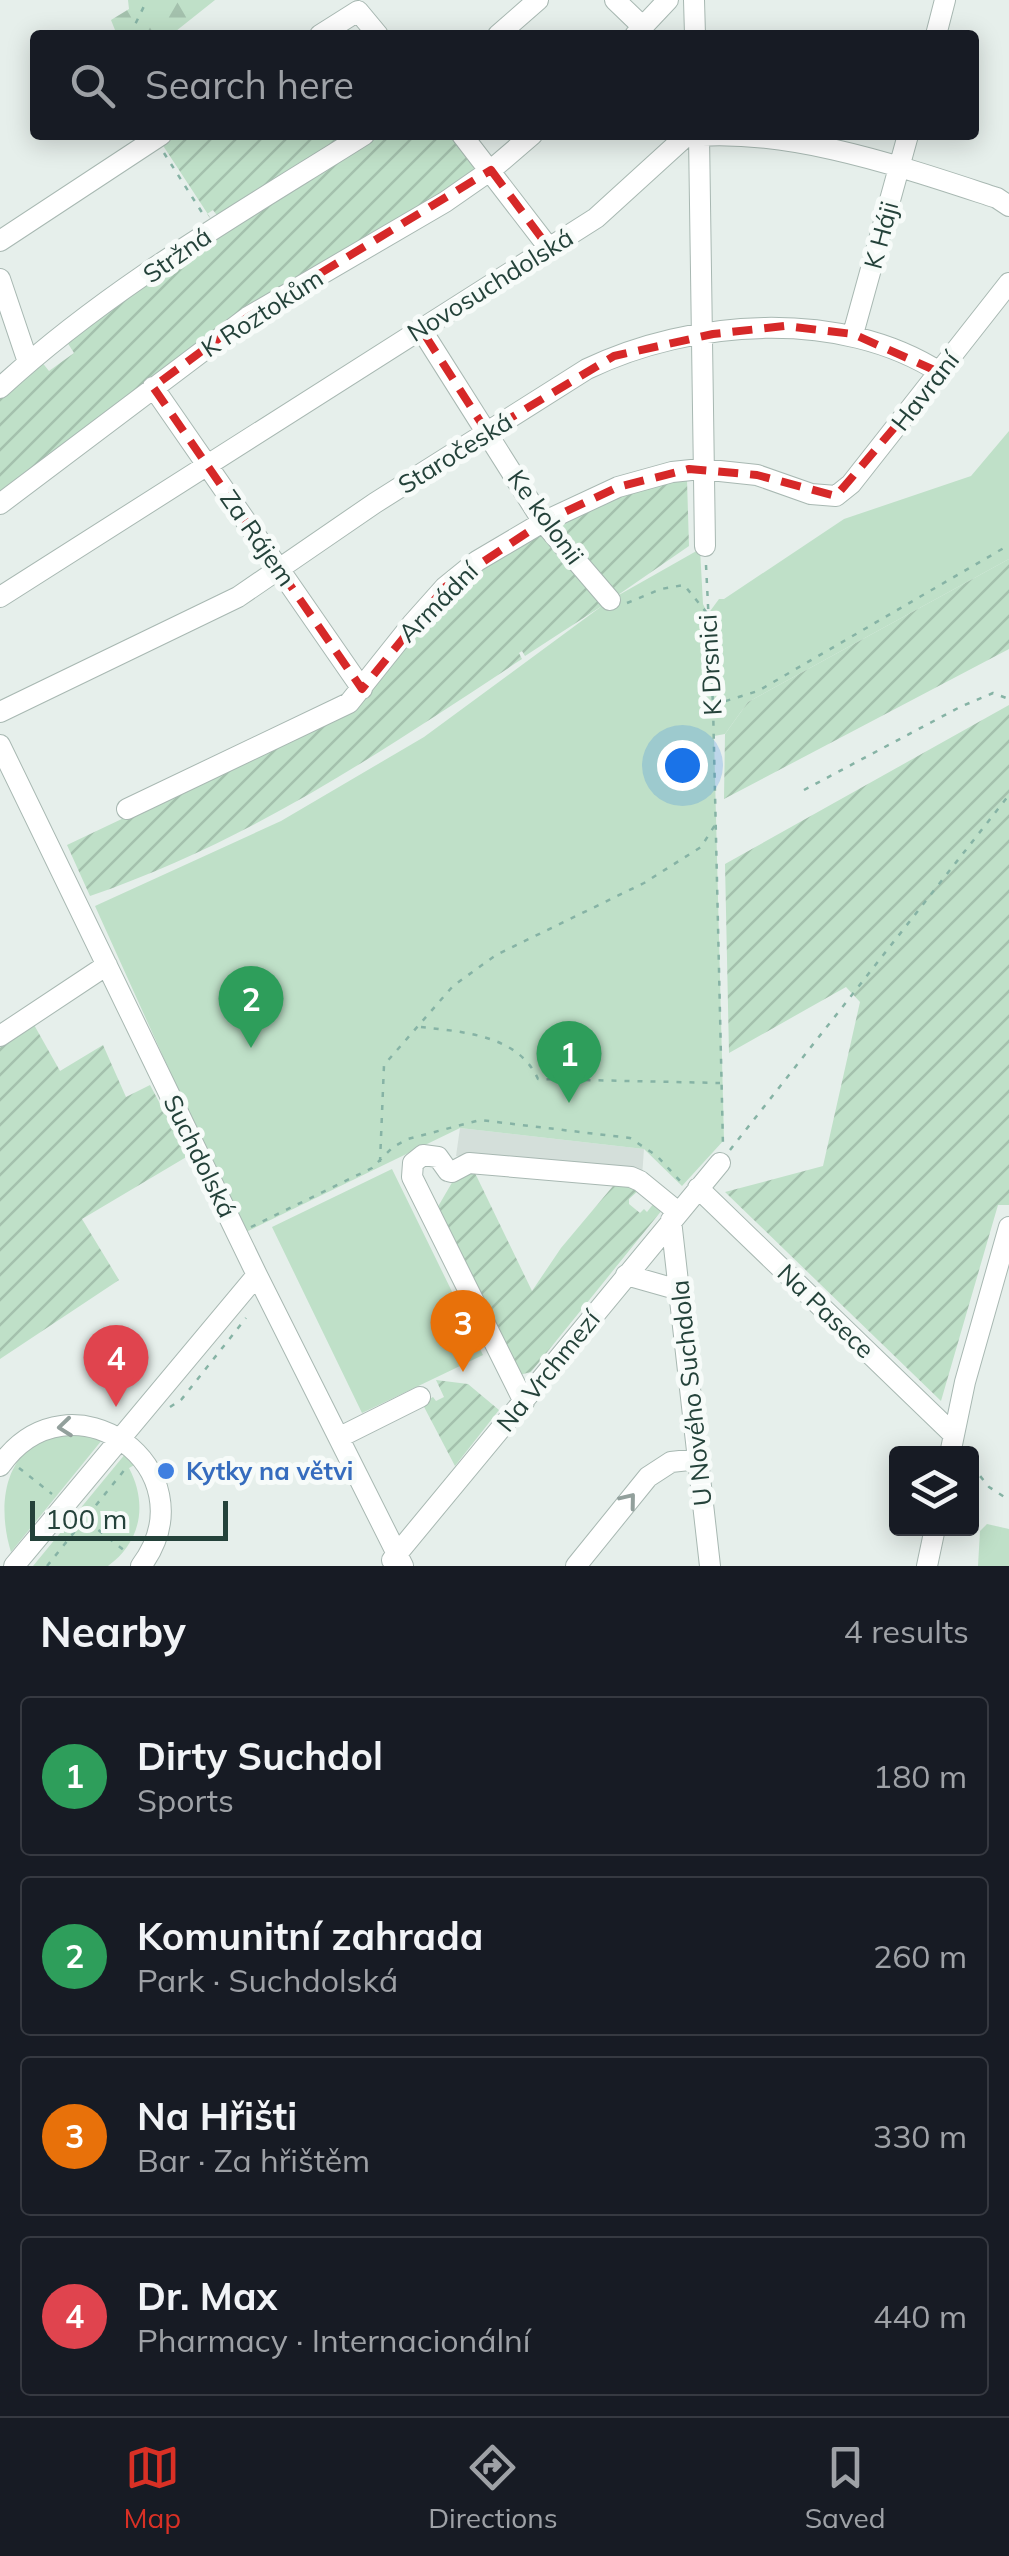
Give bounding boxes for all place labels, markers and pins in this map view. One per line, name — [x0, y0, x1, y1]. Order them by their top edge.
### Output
pin: 2 — [218, 966, 284, 1048]
pin: 1 — [536, 1020, 602, 1103]
pin: 3 — [430, 1290, 496, 1372]
pin: 4 — [84, 1324, 148, 1407]
place label: Kytky na větvi — [186, 1455, 353, 1486]
marker: Kytky na větvi — [155, 1460, 177, 1482]

